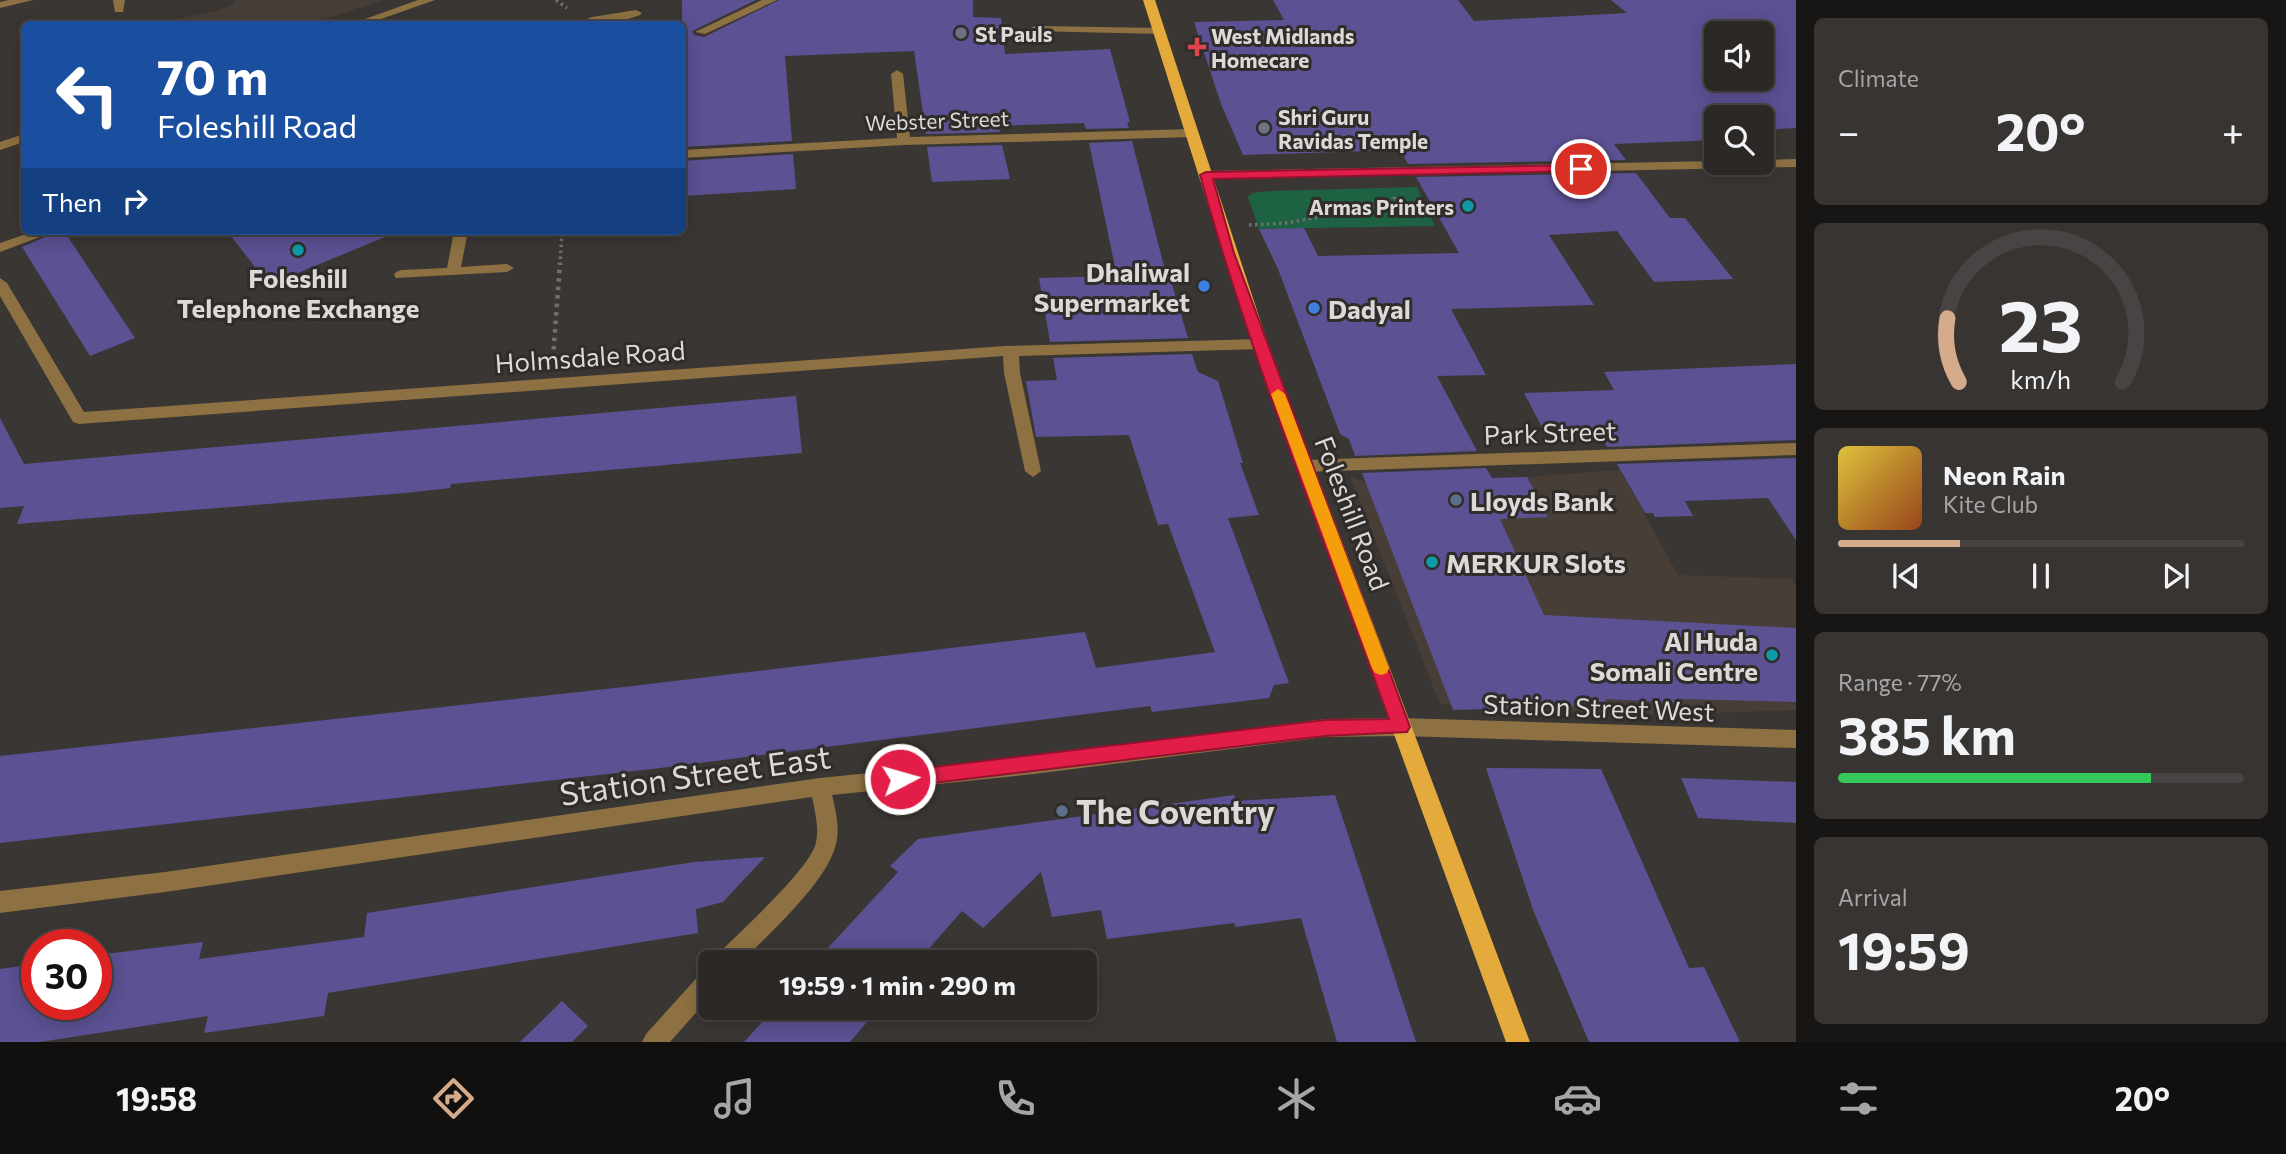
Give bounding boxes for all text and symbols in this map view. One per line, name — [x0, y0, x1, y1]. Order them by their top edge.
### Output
place label: St Pauls — [975, 21, 1053, 46]
map controls — [1704, 21, 1774, 175]
button: sound — [1704, 21, 1774, 91]
place label: West Midlands Homecare — [1211, 23, 1355, 72]
marker: St Pauls — [953, 25, 969, 41]
marker: West Midlands Homecare — [1189, 39, 1205, 55]
text: 70 m — [157, 45, 268, 105]
icon: left — [42, 49, 133, 140]
text: Climate — [1838, 64, 1919, 92]
text: 20° — [1996, 98, 2086, 162]
place label: Shri Guru Ravidas Temple — [1278, 104, 1428, 153]
text: Foleshill Road — [157, 105, 357, 145]
street label: Webster Street — [865, 105, 1009, 135]
button: search — [1704, 105, 1774, 175]
text: − — [1838, 107, 1860, 154]
text: + — [2222, 107, 2244, 154]
marker: Shri Guru Ravidas Temple — [1256, 120, 1272, 136]
pin — [1551, 139, 1611, 199]
icon: arrive — [1562, 150, 1600, 188]
icon: right — [116, 182, 154, 220]
text: Then — [42, 186, 102, 217]
place label: Armas Printers — [1309, 194, 1454, 219]
marker: Armas Printers — [1460, 198, 1476, 214]
marker: Foleshill Telephone Exchange — [290, 242, 306, 258]
place label: Dhaliwal Supermarket — [1034, 256, 1190, 317]
place label: Foleshill Telephone Exchange — [177, 262, 419, 323]
marker: Dhaliwal Supermarket — [1196, 278, 1212, 294]
text: 23 — [1999, 279, 2083, 368]
place label: Dadyal — [1328, 293, 1411, 324]
marker: Dadyal — [1306, 300, 1322, 316]
street label: Holmsdale Road — [494, 334, 686, 378]
text: km/h — [2011, 364, 2071, 394]
street label: Park Street — [1483, 414, 1617, 450]
street label: Foleshill Road — [1309, 432, 1397, 594]
text: Neon Rain — [1943, 459, 2066, 490]
place label: Lloyds Bank — [1470, 485, 1614, 516]
text: Kite Club — [1943, 490, 2038, 518]
marker: Lloyds Bank — [1448, 492, 1464, 508]
place label: MERKUR Slots — [1446, 547, 1626, 578]
marker: MERKUR Slots — [1424, 554, 1440, 570]
icon: previous — [1887, 557, 1925, 595]
icon: pause — [2022, 557, 2060, 595]
icon: next — [2157, 557, 2195, 595]
place label: Al Huda Somali Centre — [1590, 625, 1758, 686]
marker: Al Huda Somali Centre — [1764, 647, 1780, 663]
text: Range · 77% — [1838, 668, 1962, 696]
street label: Station Street West — [1483, 687, 1715, 727]
text: 385 km — [1838, 702, 2016, 766]
street label: Station Street East — [557, 735, 833, 813]
position arrow — [863, 742, 937, 816]
place label: The Coventry — [1076, 791, 1275, 831]
marker: The Coventry — [1054, 803, 1070, 819]
text: Arrival — [1838, 883, 1908, 911]
text: 19:59 — [1838, 917, 1970, 981]
speed limit sign: 30 — [21, 929, 112, 1020]
text: 19:59 · 1 min · 290 m — [779, 969, 1016, 1000]
icon: directions — [429, 1074, 478, 1123]
icon: music — [710, 1074, 759, 1123]
icon: phone — [991, 1074, 1040, 1123]
icon: climate — [1272, 1074, 1321, 1123]
icon: car — [1553, 1074, 1602, 1123]
icon: filters — [1834, 1074, 1883, 1123]
text: 19:58 — [116, 1078, 197, 1118]
text: 20° — [2115, 1078, 2170, 1118]

